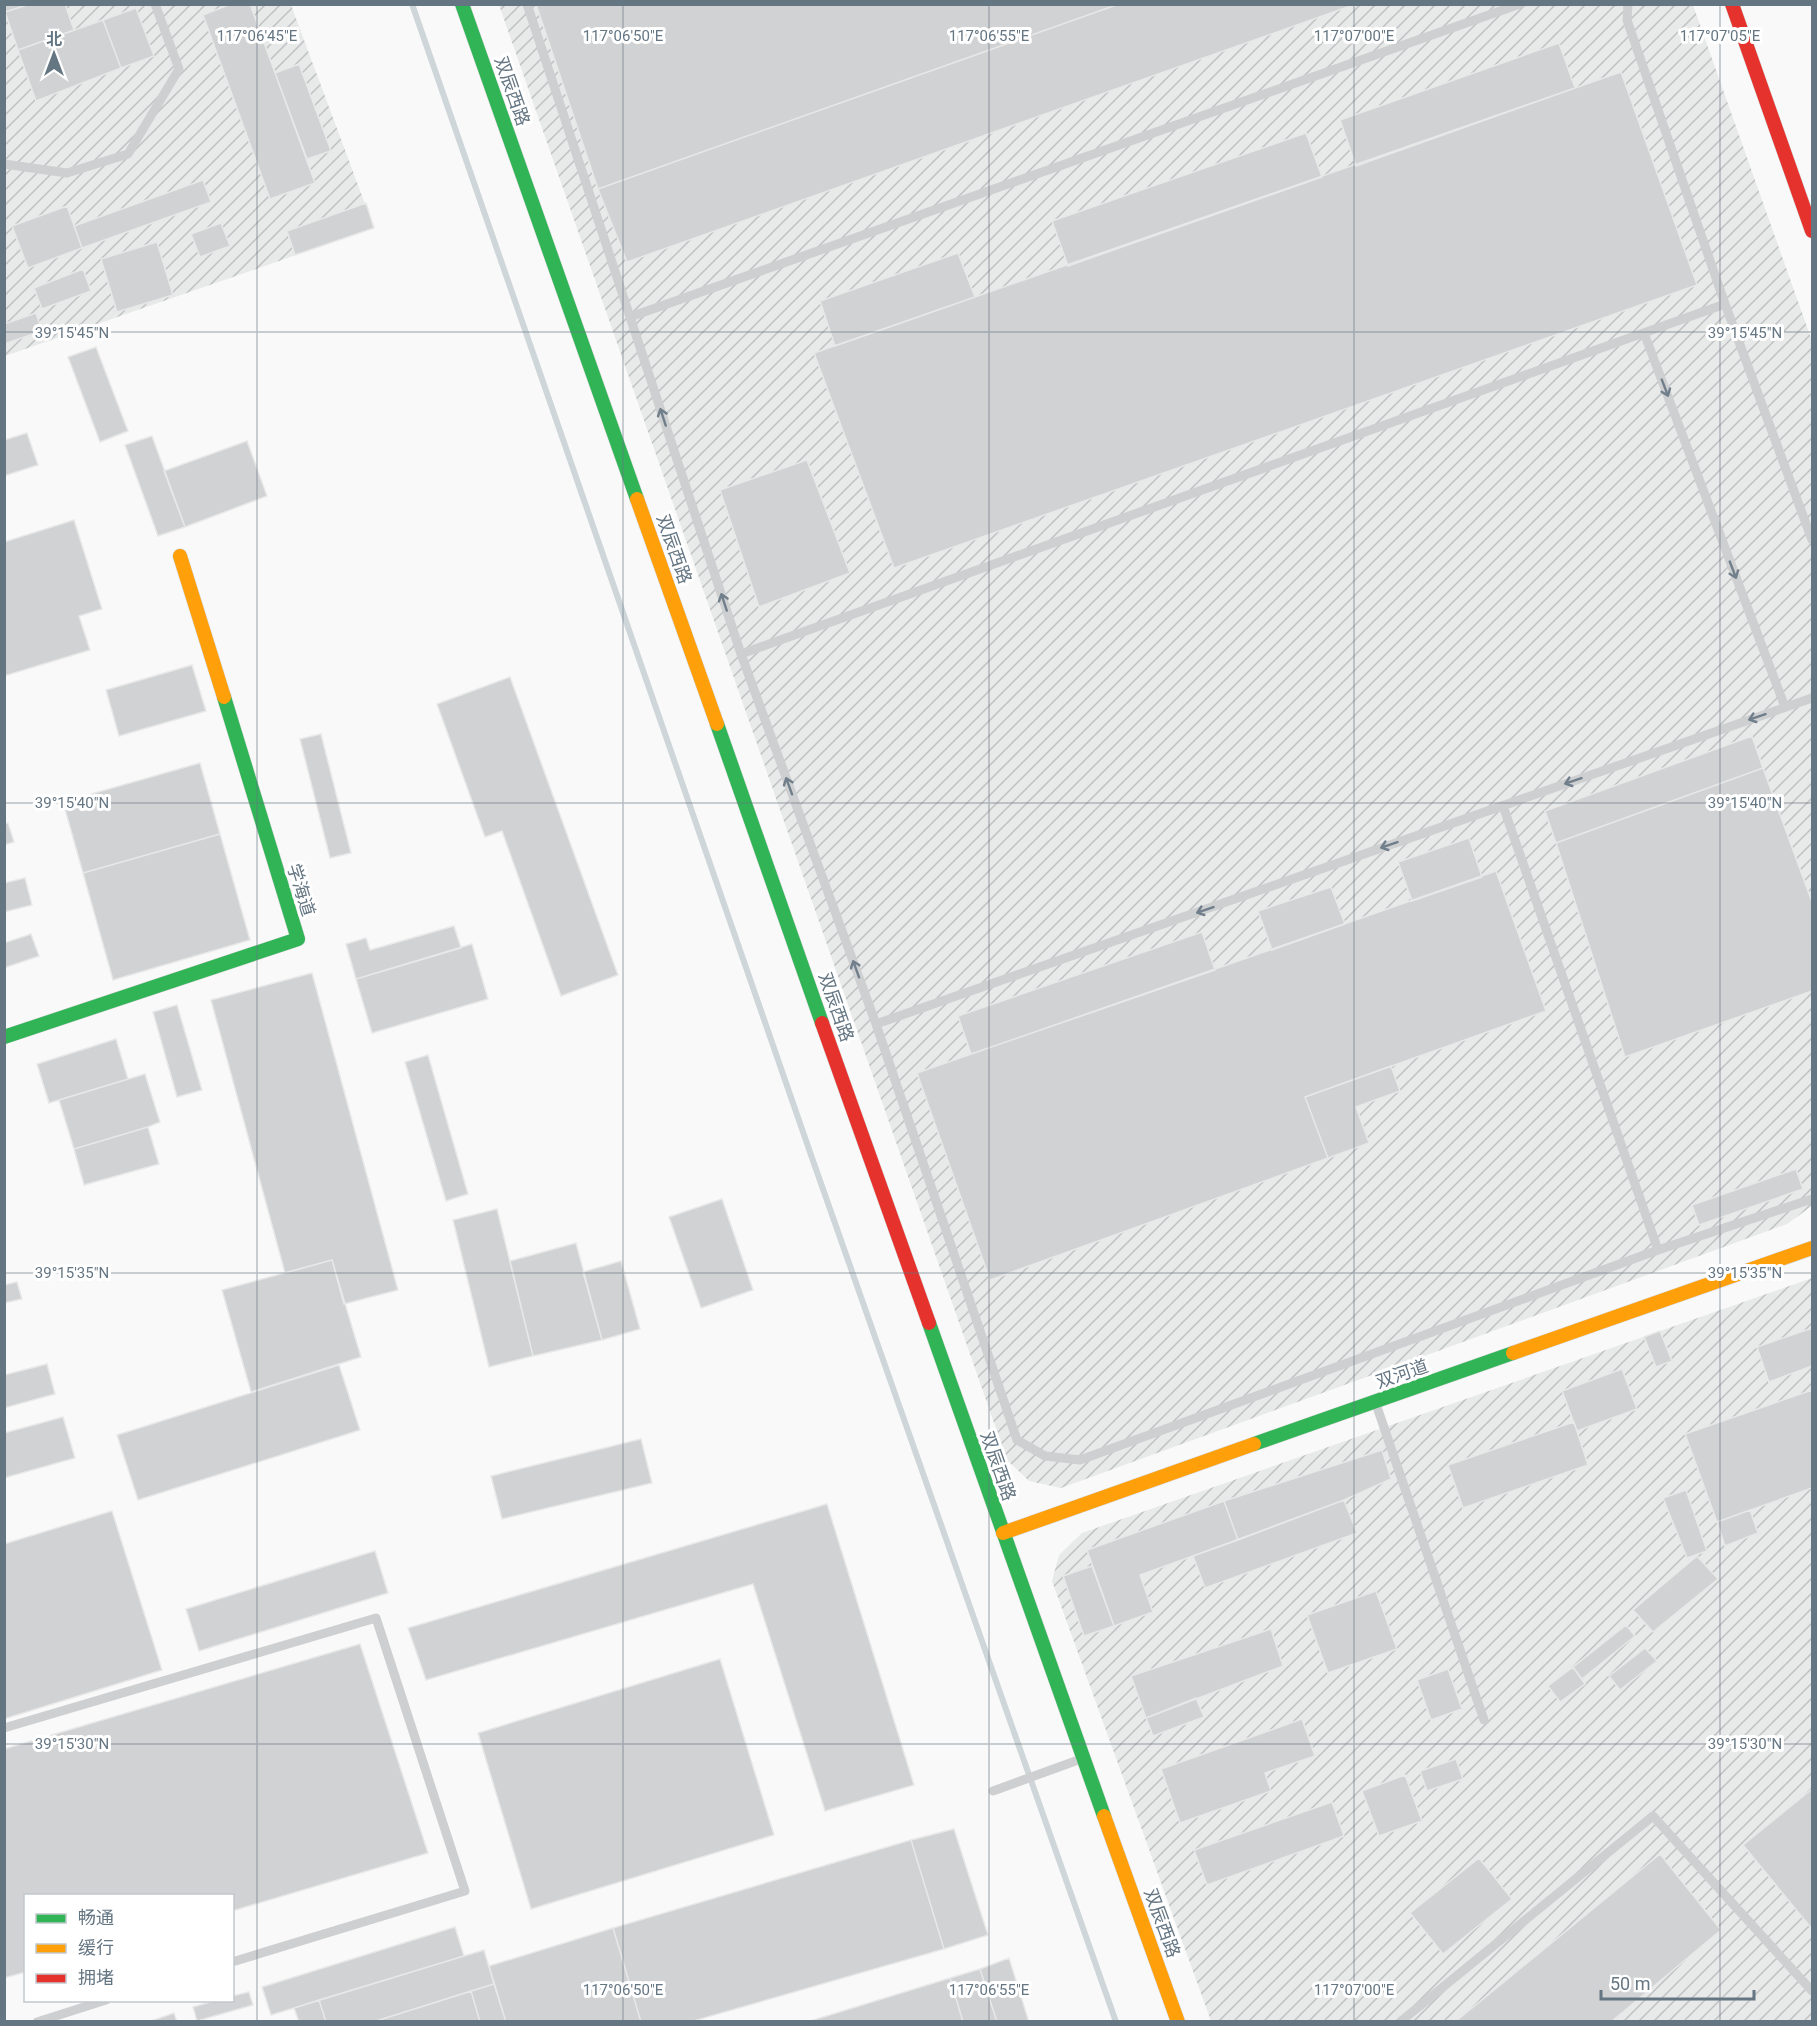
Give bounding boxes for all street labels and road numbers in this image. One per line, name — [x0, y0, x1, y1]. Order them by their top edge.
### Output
street label: 双辰西路 — [491, 53, 534, 128]
street label: 双辰西路 — [653, 511, 696, 586]
street label: 学海道 — [284, 861, 319, 919]
street label: 双辰西路 — [815, 969, 858, 1044]
street label: 双河道 — [1373, 1355, 1431, 1392]
street label: 双辰西路 — [977, 1428, 1020, 1503]
street label: 双辰西路 — [1140, 1885, 1185, 1960]

